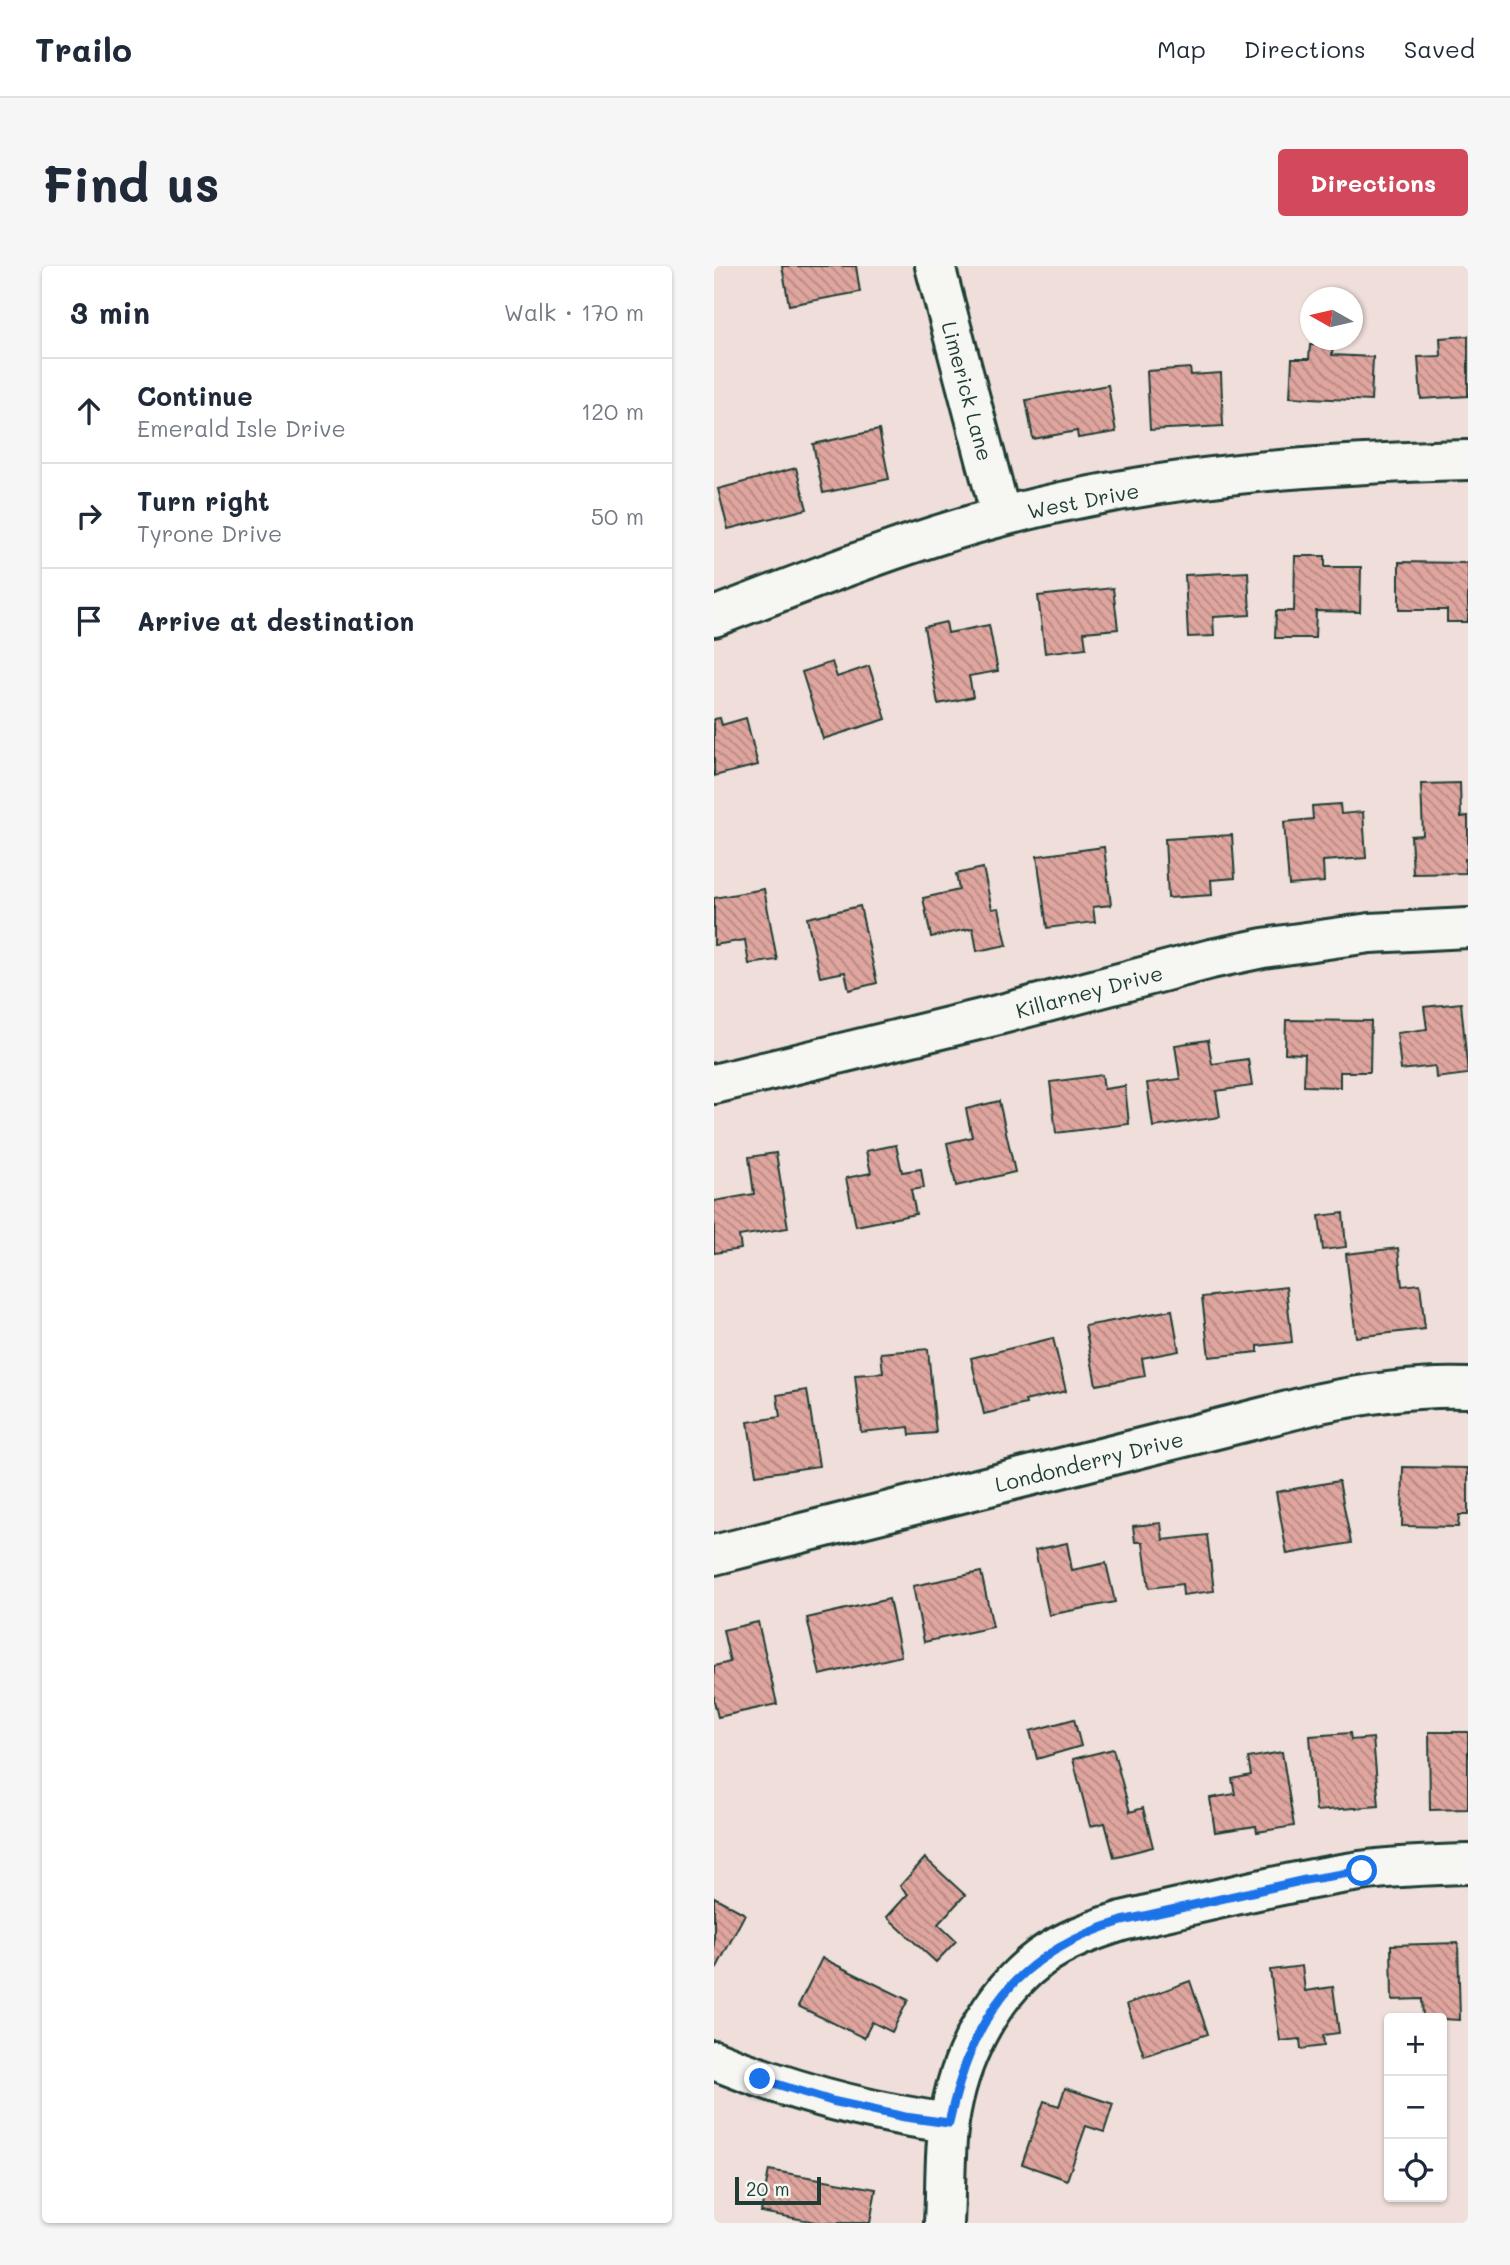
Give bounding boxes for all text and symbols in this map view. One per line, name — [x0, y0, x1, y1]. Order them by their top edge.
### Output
text: Trailo — [35, 27, 132, 70]
text: Map — [1157, 33, 1206, 64]
text: Directions — [1244, 33, 1366, 64]
text: Saved — [1404, 33, 1475, 64]
button: Directions — [1278, 149, 1468, 216]
text: Find us — [42, 151, 220, 214]
north arrow — [1300, 287, 1363, 350]
text: 3 min — [70, 292, 150, 332]
text: Walk · 170 m — [504, 297, 644, 327]
street label: Limerick Lane — [936, 318, 1000, 464]
text: Continue — [137, 379, 253, 413]
icon: ahead — [70, 392, 108, 430]
text: 120 m — [581, 396, 644, 426]
text: Emerald Isle Drive — [137, 413, 346, 443]
street label: West Drive — [1025, 476, 1141, 524]
text: Turn right — [137, 484, 270, 518]
icon: right — [70, 497, 108, 535]
text: 50 m — [591, 501, 644, 531]
text: Tyrone Drive — [137, 518, 282, 548]
icon: arrive — [70, 602, 108, 640]
text: Arrive at destination — [137, 604, 414, 638]
street label: Killarney Drive — [1012, 958, 1166, 1024]
street label: Londonderry Drive — [992, 1425, 1186, 1497]
route start — [1346, 1855, 1377, 1886]
map controls — [1384, 2013, 1447, 2202]
button: + — [1384, 2013, 1447, 2076]
route end — [744, 2063, 775, 2094]
button: − — [1384, 2076, 1447, 2139]
button: locate — [1384, 2139, 1447, 2202]
scale bar — [735, 2174, 821, 2206]
text: 20 m — [746, 2176, 790, 2201]

